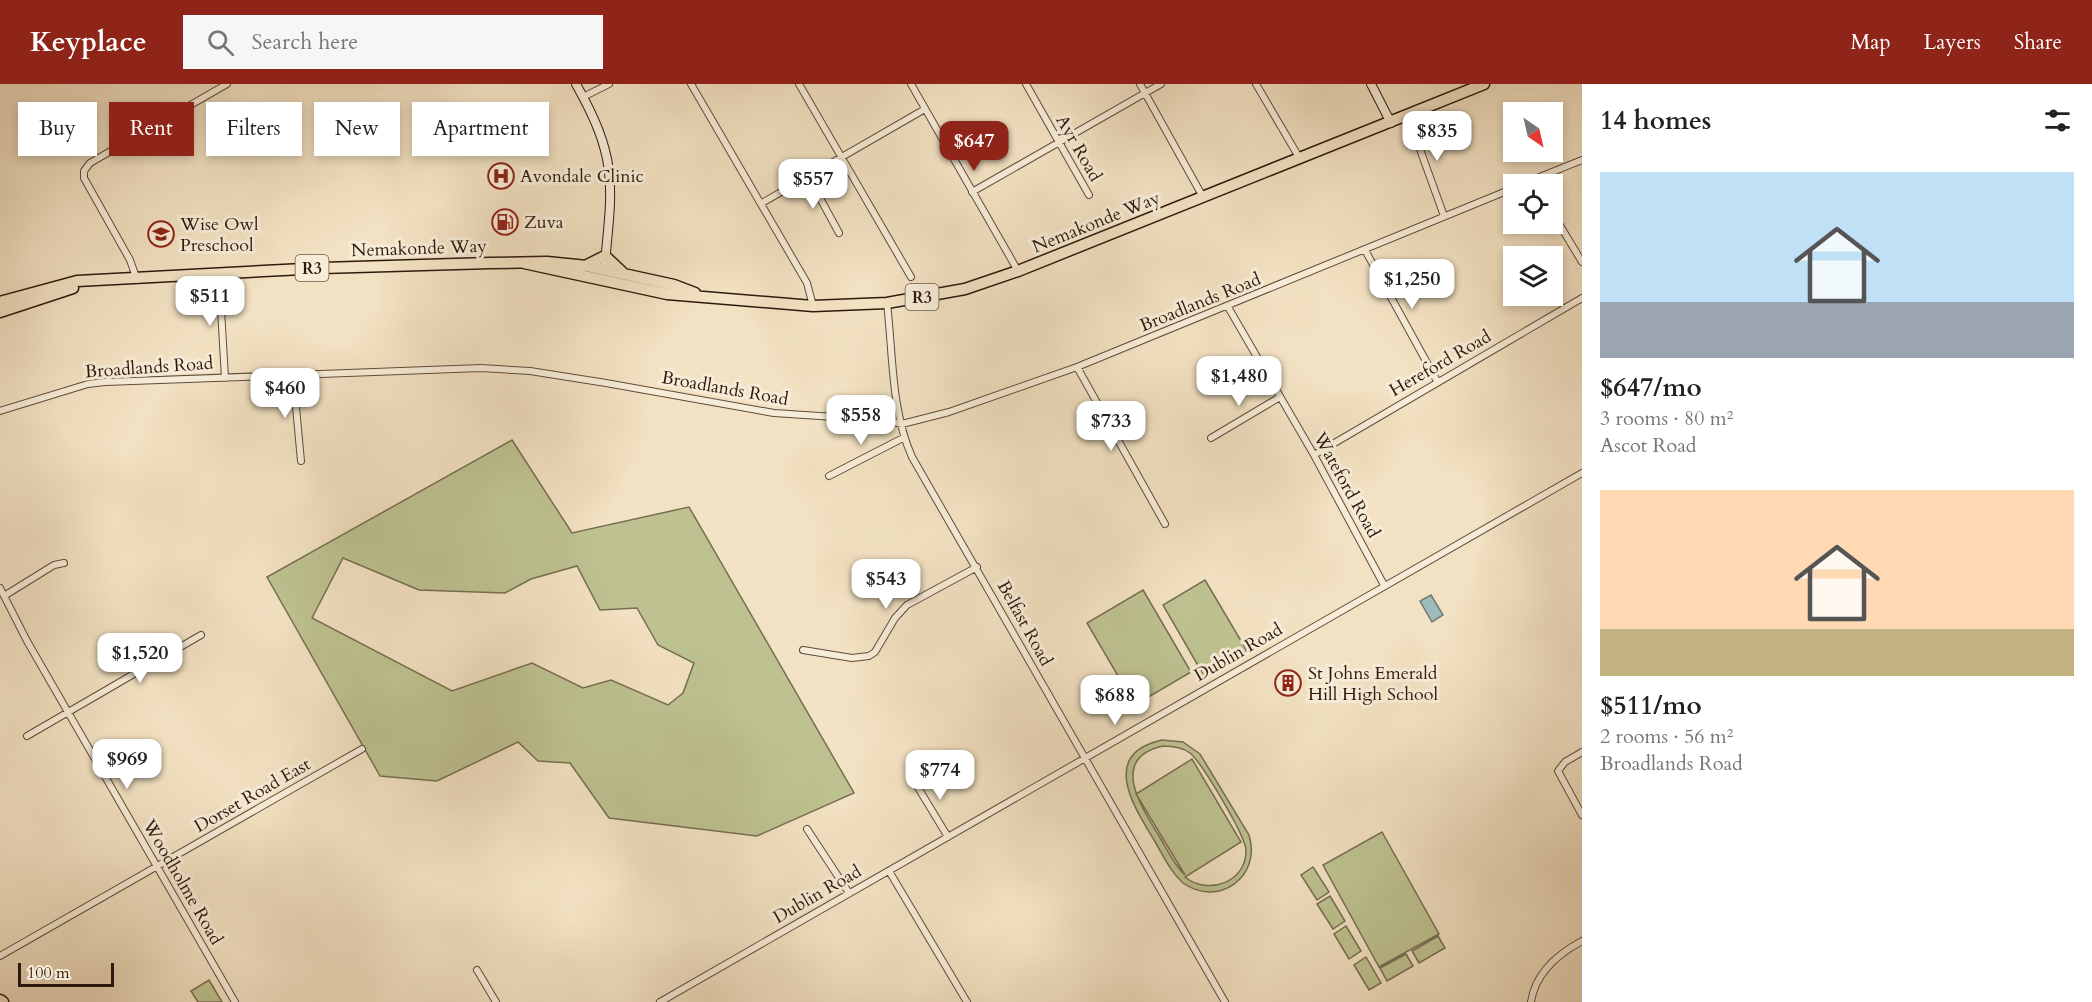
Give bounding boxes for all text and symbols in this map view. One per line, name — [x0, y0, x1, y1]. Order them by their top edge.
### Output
search box — [183, 15, 603, 69]
text: Keyplace — [30, 23, 147, 61]
icon: search — [204, 26, 237, 59]
text: Search here — [252, 27, 358, 57]
text: Map — [1851, 28, 1891, 57]
text: Layers — [1924, 28, 1981, 57]
text: Share — [2014, 28, 2062, 57]
chip: Buy — [18, 102, 97, 156]
chip: Rent — [109, 102, 194, 156]
chip: Filters — [206, 102, 302, 156]
chip: New — [314, 102, 400, 156]
chip: Apartment — [412, 102, 549, 156]
north arrow — [1503, 102, 1563, 162]
map controls — [1503, 102, 1563, 306]
text: 14 homes — [1600, 103, 1711, 138]
icon: filters — [2041, 104, 2074, 137]
street label: Ayr Road — [1049, 110, 1108, 187]
pin: $835 — [1401, 111, 1473, 162]
text: $835 — [1417, 117, 1457, 144]
pin: $647 — [938, 121, 1010, 172]
text: $647 — [954, 127, 994, 154]
pin: $557 — [777, 159, 849, 210]
hospital icon: Avondale Clinic — [486, 161, 516, 191]
place label: Avondale Clinic — [520, 164, 644, 189]
text: $557 — [793, 165, 833, 192]
button: locate — [1503, 174, 1563, 234]
street label: Nemakonde Way — [1029, 185, 1164, 260]
fuel station icon: Zuva — [490, 207, 520, 237]
place label: Zuva — [524, 210, 564, 235]
icon: home — [1783, 211, 1891, 319]
place label: Wise Owl Preschool — [179, 212, 259, 258]
school or university icon: Wise Owl Preschool — [146, 219, 176, 249]
street label: Nemakonde Way — [351, 234, 488, 263]
button: layers — [1503, 246, 1563, 306]
road number: R3 — [296, 255, 328, 281]
pin: $1,250 — [1363, 259, 1461, 310]
text: $1,250 — [1383, 265, 1441, 292]
street label: Broadlands Road — [1136, 267, 1265, 338]
pin: $511 — [174, 276, 246, 327]
text: $511 — [190, 282, 230, 309]
road number: R3 — [906, 284, 938, 310]
street label: Hereford Road — [1385, 324, 1496, 403]
street label: Broadlands Road — [84, 351, 214, 384]
pin: $1,480 — [1190, 356, 1288, 407]
text: $1,480 — [1210, 362, 1268, 389]
street label: Broadlands Road — [659, 365, 791, 412]
pin: $460 — [249, 368, 321, 419]
text: $647/mo — [1600, 370, 1702, 405]
text: $460 — [265, 374, 305, 401]
pin: $558 — [825, 395, 897, 446]
text: $558 — [841, 401, 881, 428]
pin: $733 — [1075, 401, 1147, 452]
text: 3 rooms · 80 m² — [1600, 405, 1733, 432]
text: $733 — [1091, 407, 1131, 434]
street label: Wateford Road — [1307, 427, 1386, 543]
text: Ascot Road — [1600, 432, 1697, 459]
icon: home — [1783, 529, 1891, 637]
pin: $543 — [850, 559, 922, 610]
text: $543 — [866, 565, 906, 592]
street label: Belfast Road — [991, 576, 1059, 671]
street label: Dublin Road — [1189, 617, 1287, 688]
pin: $1,520 — [91, 633, 189, 684]
text: $1,520 — [111, 639, 169, 666]
place label: St Johns Emerald Hill High School — [1308, 661, 1439, 707]
building icon: St Johns Emerald Hill High School — [1273, 668, 1303, 698]
pin: $688 — [1079, 675, 1151, 726]
text: $688 — [1095, 681, 1135, 708]
text: $511/mo — [1600, 688, 1702, 723]
text: 2 rooms · 56 m² — [1600, 723, 1733, 750]
pin: $969 — [91, 739, 163, 790]
text: $969 — [107, 745, 147, 772]
pin: $774 — [904, 750, 976, 801]
text: Broadlands Road — [1600, 750, 1743, 777]
street label: Dorset Road East — [189, 752, 315, 839]
text: $774 — [920, 756, 960, 783]
street label: Woodholme Road — [136, 814, 229, 950]
street label: Dublin Road — [768, 859, 866, 930]
scale bar — [18, 960, 114, 988]
text: 100 m — [27, 962, 69, 984]

